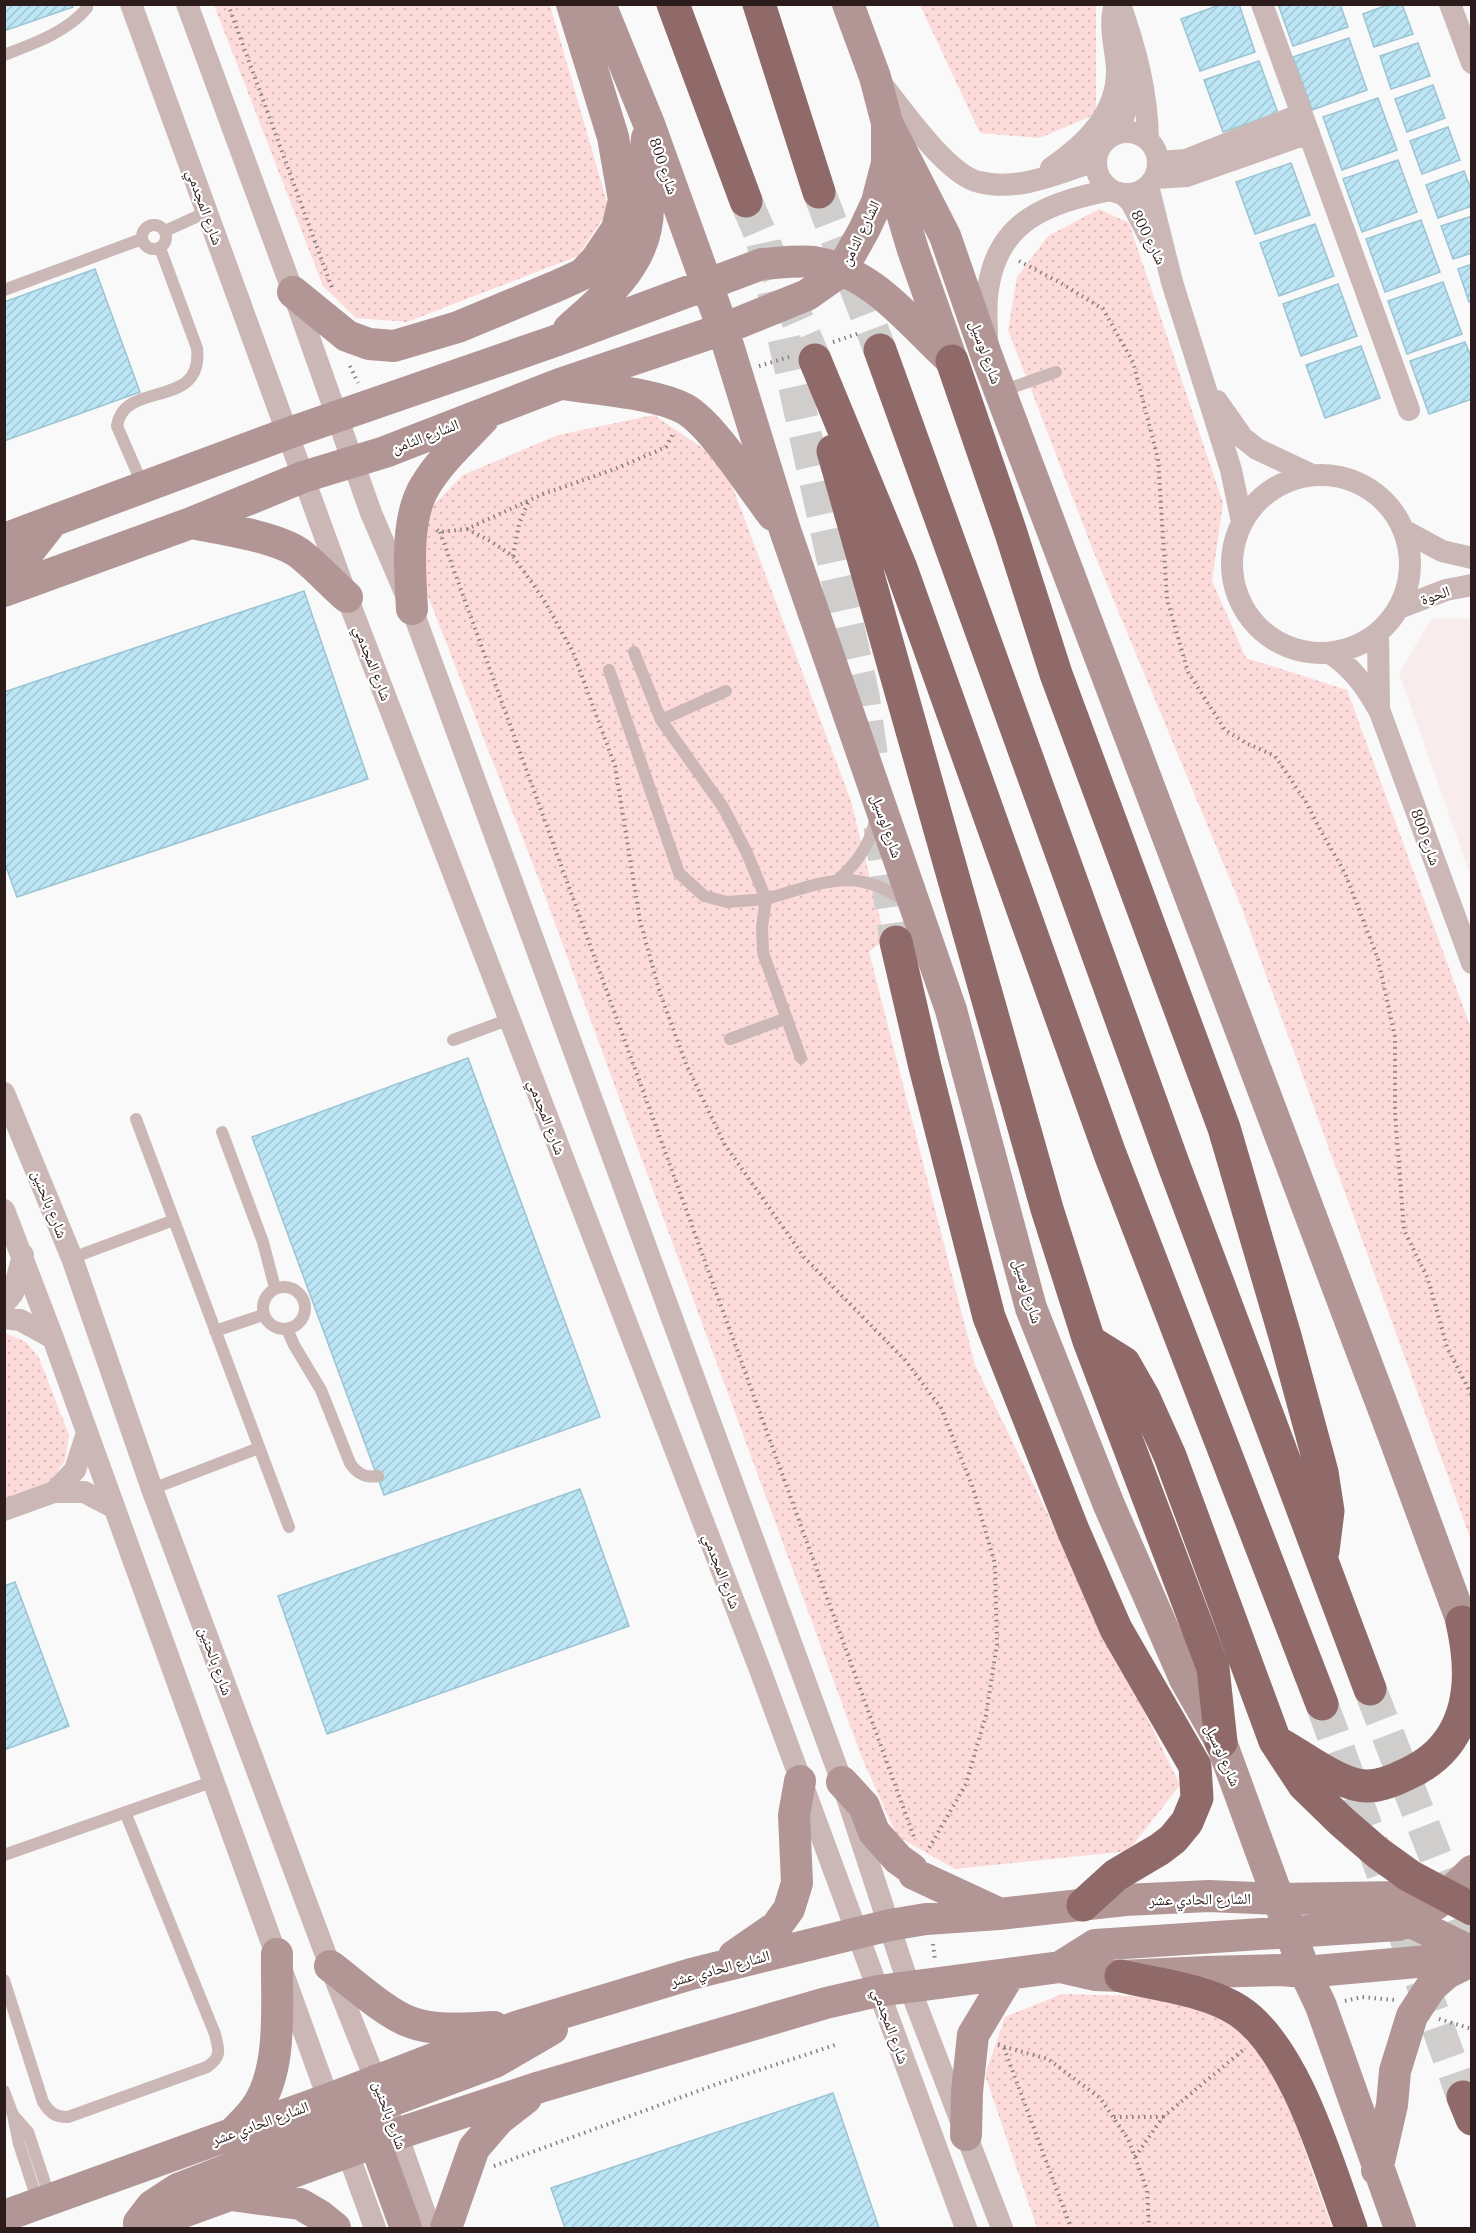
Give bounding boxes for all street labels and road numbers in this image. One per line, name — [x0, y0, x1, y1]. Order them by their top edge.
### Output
street label: شارع 800 — [644, 135, 683, 197]
street label: شارع المجدمي — [180, 167, 228, 249]
street label: الشارع الثامن — [836, 197, 885, 269]
street label: شارع 800 — [1126, 206, 1171, 268]
street label: شارع لوسيل — [965, 318, 1006, 387]
street label: الشارع الثامن — [389, 415, 462, 458]
street label: الحوة — [1418, 581, 1452, 609]
street label: شارع المجدمي — [347, 623, 396, 704]
street label: شارع لوسيل — [866, 792, 907, 861]
street label: شارع 800 — [1406, 806, 1445, 868]
street label: شارع المجدمي — [521, 1077, 570, 1158]
street label: شارع بالحنين — [27, 1167, 72, 1241]
street label: شارع لوسيل — [1008, 1257, 1047, 1326]
street label: شارع المجدمي — [696, 1531, 745, 1612]
street label: شارع بالحنين — [194, 1624, 237, 1698]
street label: شارع لوسيل — [1200, 1721, 1245, 1790]
street label: الشارع الحادي عشر — [1148, 1889, 1251, 1912]
street label: الشارع الحادي عشر — [667, 1946, 772, 1993]
street label: شارع المجدمي — [866, 1986, 914, 2068]
street label: شارع بالحنين — [368, 2078, 411, 2152]
street label: الشارع الحادي عشر — [208, 2097, 312, 2152]

